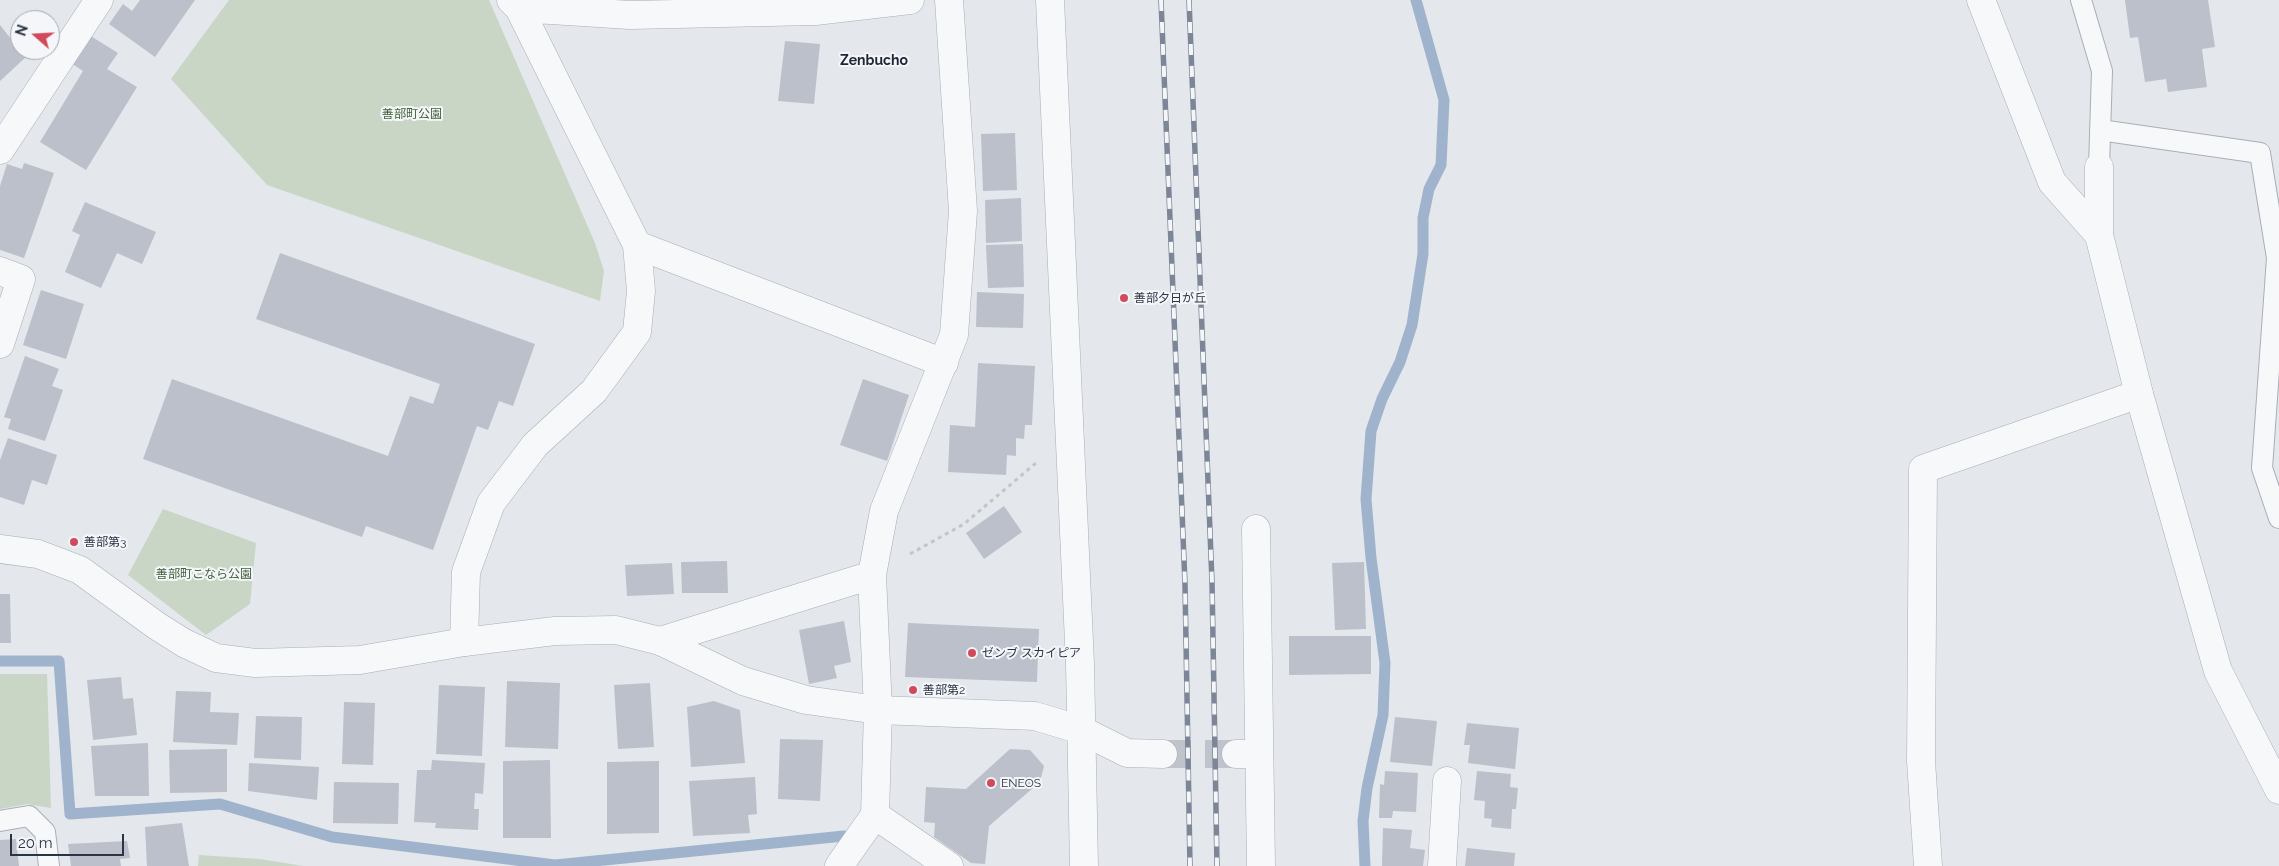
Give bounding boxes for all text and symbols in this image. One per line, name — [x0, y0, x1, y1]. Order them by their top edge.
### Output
north arrow — [10, 10, 60, 60]
text: N — [12, 23, 31, 38]
district label: Zenbucho — [840, 53, 908, 69]
park label: 善部町公園 — [382, 107, 442, 121]
place label: 善部夕日が丘 — [1134, 291, 1206, 305]
marker: 善部夕日が丘 — [1118, 292, 1130, 304]
place label: 善部第3 — [84, 535, 126, 549]
marker: 善部第3 — [68, 536, 80, 548]
park label: 善部町こなら公園 — [156, 567, 252, 581]
place label: ゼンブ スカイピア — [982, 646, 1081, 660]
marker: ゼンブ スカイピア — [966, 647, 978, 659]
place label: 善部第2 — [923, 683, 965, 697]
marker: 善部第2 — [907, 684, 919, 696]
place label: ENEOS — [1001, 776, 1041, 790]
marker: ENEOS — [985, 777, 997, 789]
scale bar — [12, 824, 126, 856]
text: 20 m — [18, 834, 53, 852]

